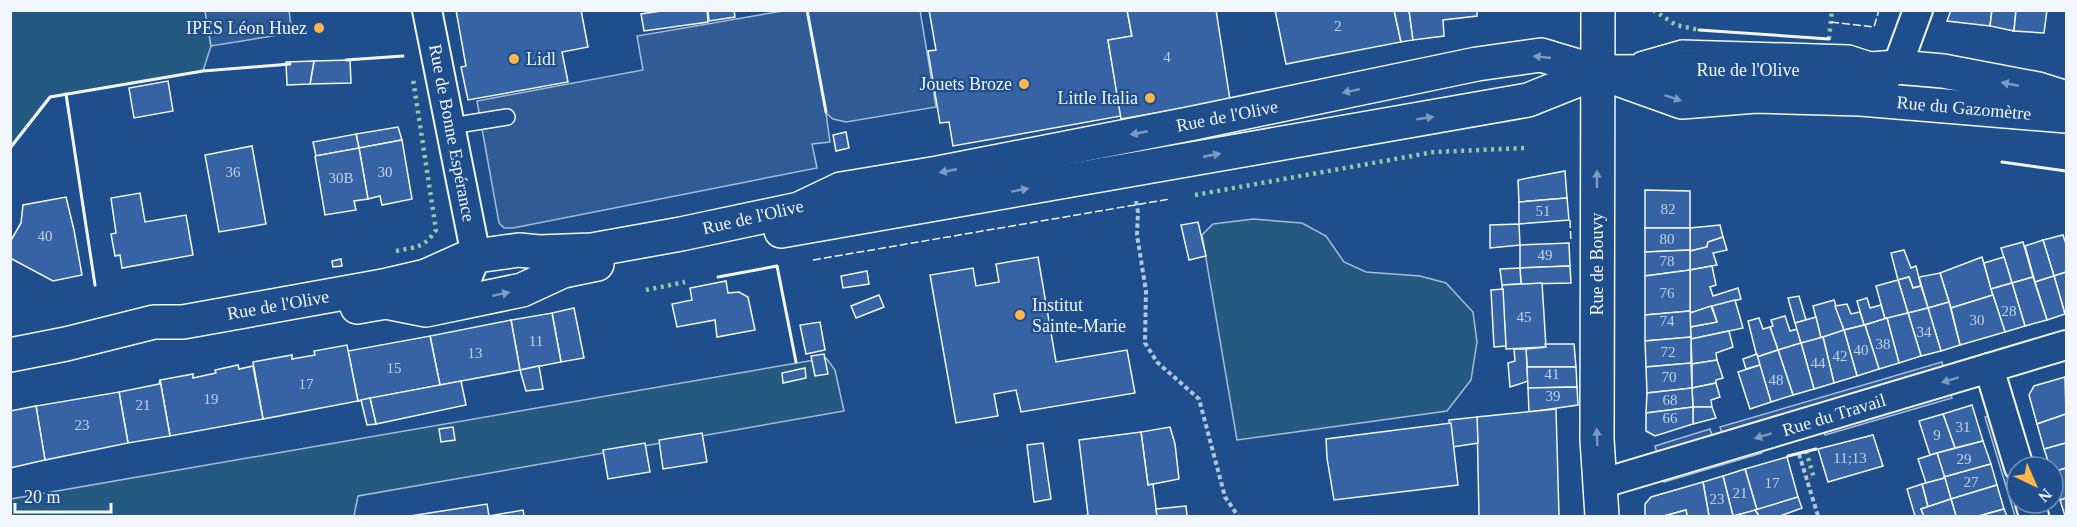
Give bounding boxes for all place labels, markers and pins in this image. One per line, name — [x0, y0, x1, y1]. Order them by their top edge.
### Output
place label: IPES Léon Huez — [186, 18, 307, 38]
marker: IPES Léon Huez — [312, 21, 326, 35]
place label: Lidl — [526, 49, 556, 69]
marker: Lidl — [507, 52, 521, 66]
place label: Jouets Broze — [920, 74, 1012, 94]
marker: Jouets Broze — [1017, 77, 1031, 91]
place label: Little Italia — [1058, 88, 1138, 108]
marker: Little Italia — [1143, 91, 1157, 105]
place label: Institut Sainte-Marie — [1032, 295, 1126, 336]
marker: Institut Sainte-Marie — [1013, 308, 1027, 322]

